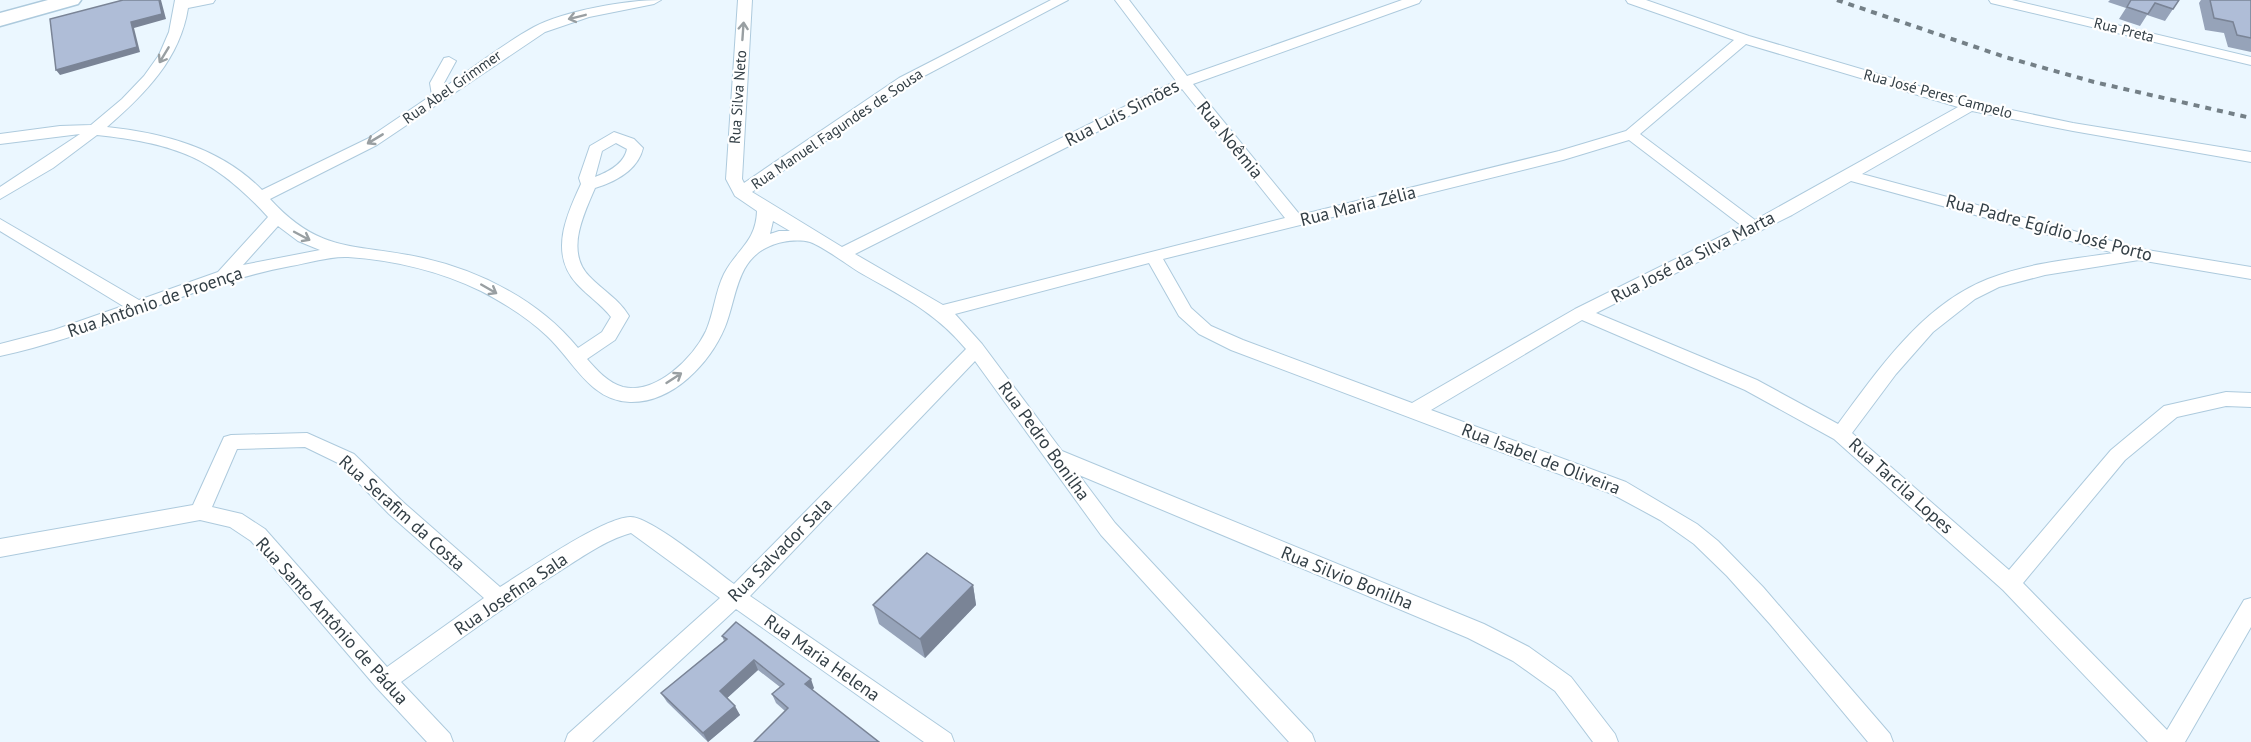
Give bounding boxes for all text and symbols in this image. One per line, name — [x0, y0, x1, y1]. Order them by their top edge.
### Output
one-way arrow — [567, 11, 586, 23]
street label: Rua Preta — [2092, 13, 2156, 46]
one-way arrow — [737, 21, 748, 41]
one-way arrow — [158, 46, 170, 63]
street label: Rua Abel Grimmer — [399, 46, 505, 128]
street label: Rua Silva Neto — [725, 49, 750, 145]
street label: Rua Manuel Fagundes de Sousa — [747, 64, 926, 193]
street label: Rua José Peres Campelo — [1862, 65, 2015, 123]
street label: Rua Luís Simões — [1061, 74, 1183, 151]
street label: Rua Noêmia — [1192, 96, 1269, 183]
one-way arrow — [367, 134, 384, 146]
street label: Rua Maria Zélia — [1298, 180, 1418, 231]
street label: Rua Padre Egídio José Porto — [1943, 189, 2155, 266]
street label: Rua José da Silva Marta — [1607, 205, 1778, 308]
one-way arrow — [293, 231, 311, 242]
street label: Rua Antônio de Proença — [64, 261, 245, 342]
one-way arrow — [479, 284, 497, 295]
one-way arrow — [665, 372, 681, 384]
street label: Rua Pedro Bonilha — [993, 377, 1095, 505]
street label: Rua Isabel de Oliveira — [1459, 418, 1624, 499]
street label: Rua Tarcila Lopes — [1844, 433, 1958, 539]
street label: Rua Serafim da Costa — [334, 450, 470, 575]
street label: Rua Salvador Sala — [723, 493, 837, 607]
street label: Rua Santo Antônio de Pádua — [251, 532, 414, 709]
street label: Rua Silvio Bonilha — [1278, 541, 1417, 615]
street label: Rua Josefina Sala — [450, 547, 572, 640]
street label: Rua Maria Helena — [760, 609, 885, 706]

